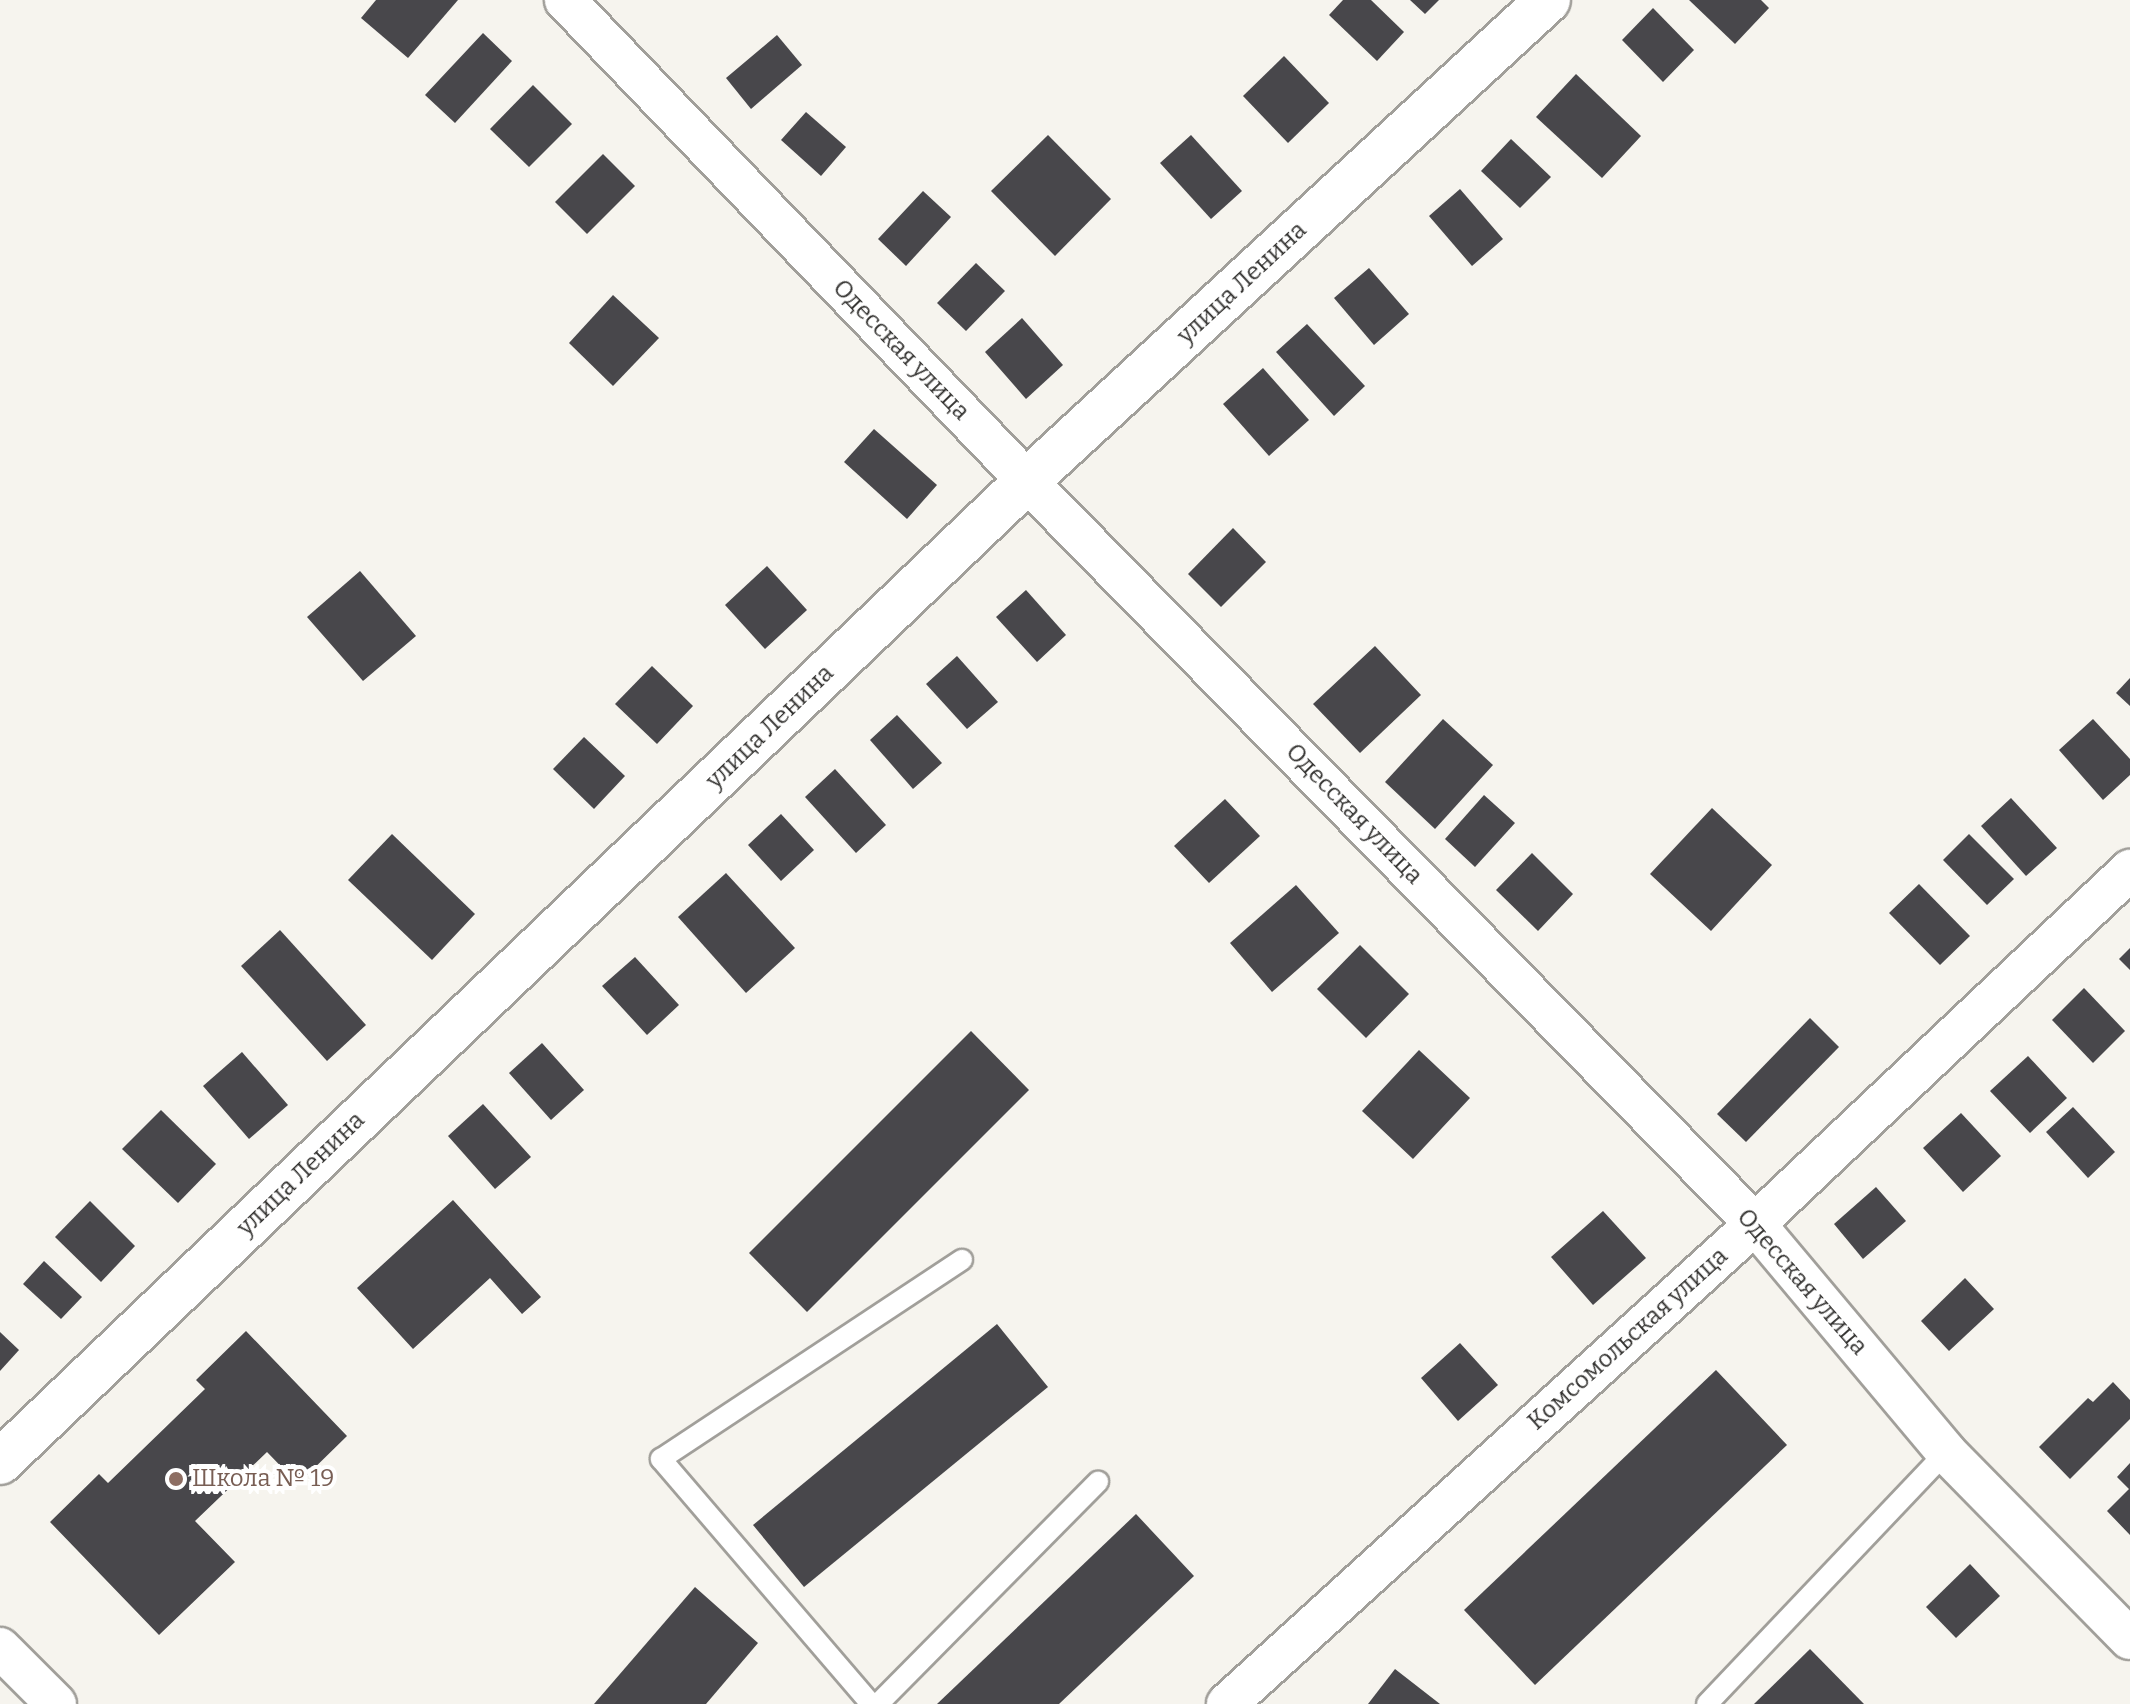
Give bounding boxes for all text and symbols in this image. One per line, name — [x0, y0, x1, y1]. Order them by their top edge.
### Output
street label: улица Ленина — [1171, 216, 1313, 350]
street label: Одесская улица — [827, 274, 975, 426]
street label: улица Ленина — [700, 659, 840, 795]
street label: Одесская улица — [1280, 738, 1428, 890]
street label: улица Ленина — [231, 1106, 371, 1242]
street label: Одесская улица — [1731, 1203, 1873, 1361]
street label: Комсомольская улица — [1522, 1242, 1734, 1436]
place label: Школа № 19 — [192, 1465, 334, 1493]
marker: Школа № 19 — [167, 1470, 185, 1488]

